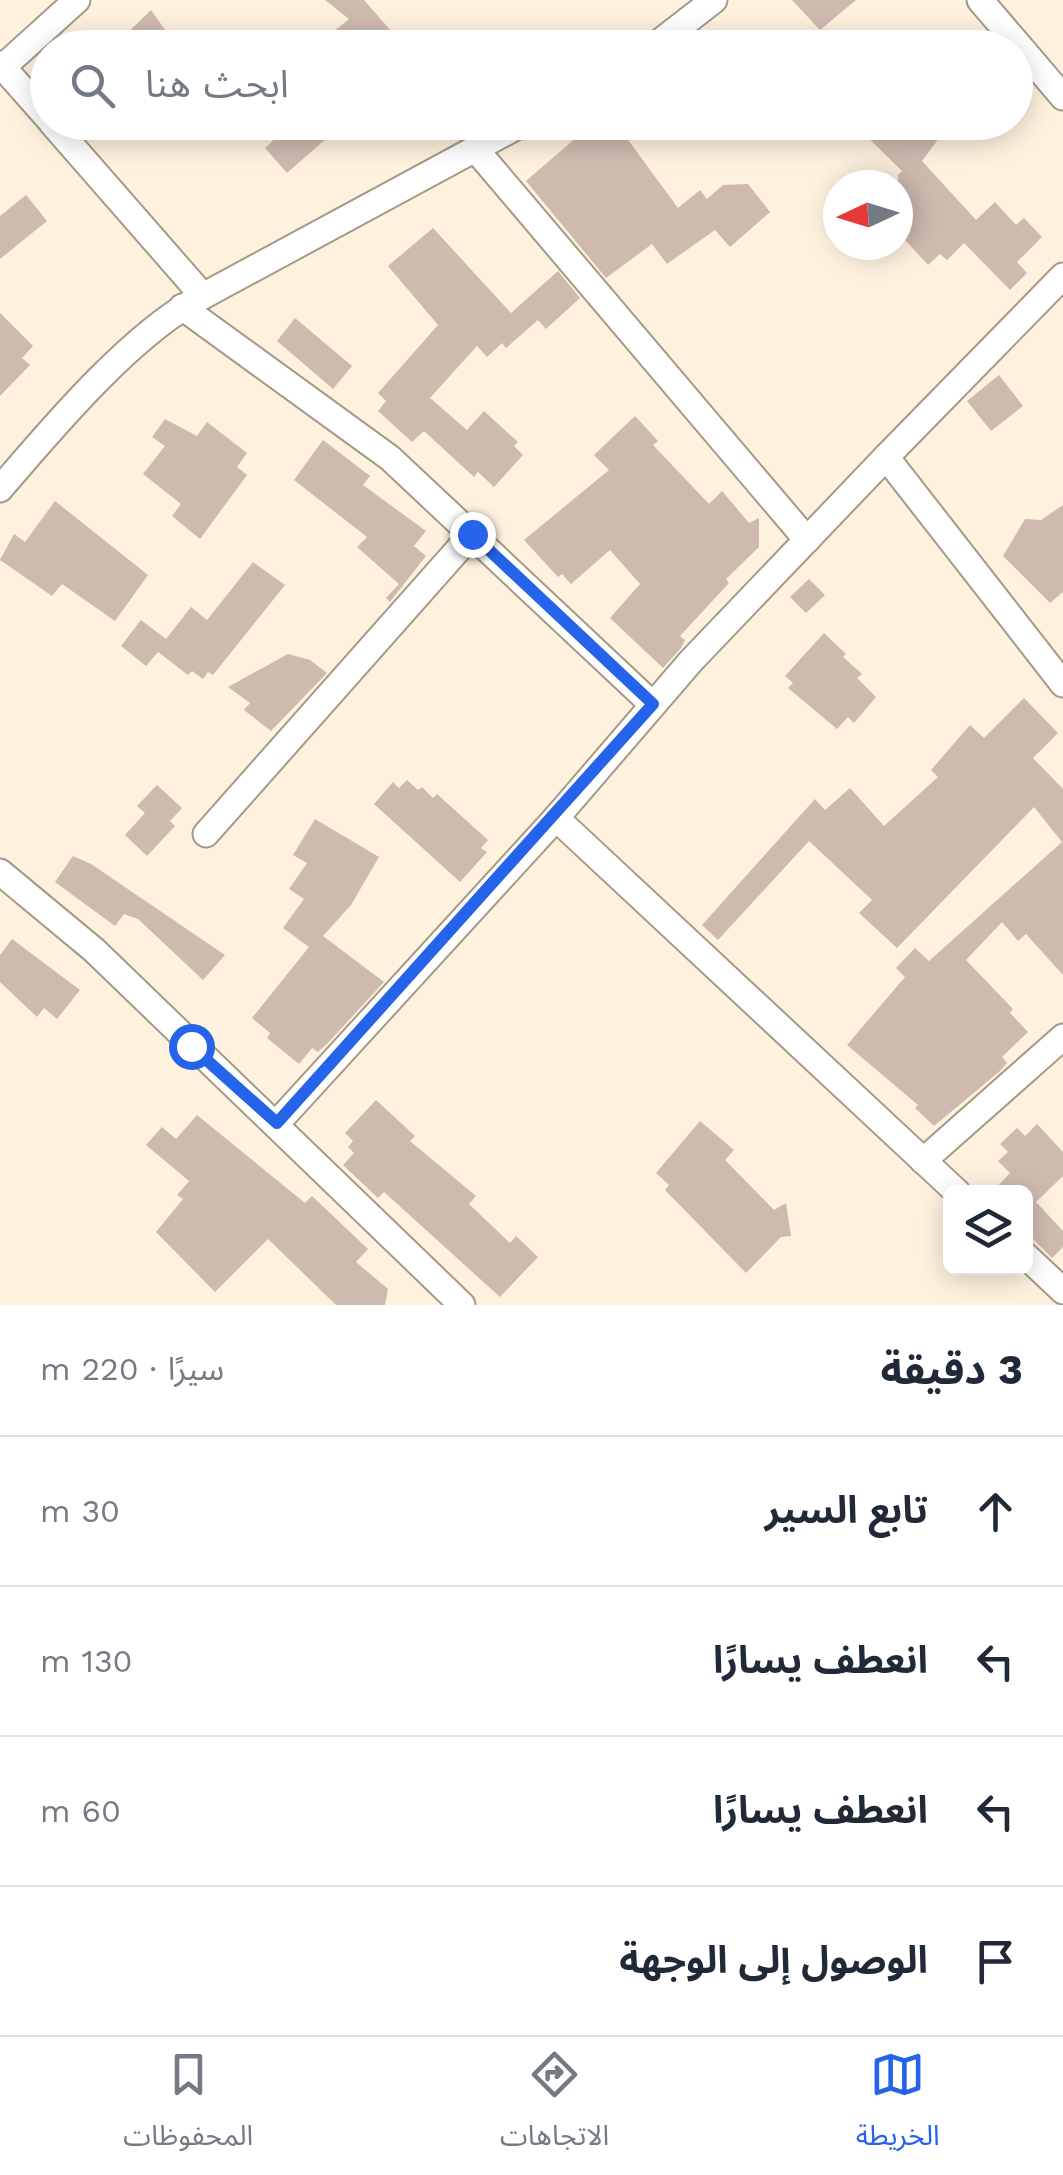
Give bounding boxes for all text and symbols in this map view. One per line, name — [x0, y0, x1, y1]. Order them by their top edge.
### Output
search box — [30, 30, 1033, 140]
icon: search — [65, 58, 120, 113]
text: ابحث هنا — [145, 62, 289, 106]
north arrow — [823, 170, 913, 260]
route end — [450, 512, 496, 558]
route start — [169, 1024, 215, 1070]
map controls — [943, 1185, 1033, 1275]
button: layers — [943, 1185, 1033, 1275]
text: 3 دقيقة — [880, 1345, 1023, 1394]
text: سيرًا · 220 m — [40, 1350, 224, 1388]
icon: ahead — [968, 1484, 1023, 1539]
text: تابع السير — [765, 1488, 928, 1532]
text: 30 m — [40, 1492, 120, 1530]
icon: left — [968, 1634, 1023, 1689]
text: انعطف يسارًا — [713, 1638, 928, 1682]
text: 130 m — [40, 1642, 132, 1680]
icon: left — [968, 1784, 1023, 1839]
text: انعطف يسارًا — [713, 1788, 928, 1832]
text: 60 m — [40, 1792, 121, 1830]
icon: arrive — [968, 1934, 1023, 1989]
text: الوصول إلى الوجهة — [619, 1938, 928, 1982]
tab: المحفوظات — [123, 2047, 253, 2166]
tab: الاتجاهات — [500, 2047, 609, 2166]
tab: الخريطة — [856, 2047, 940, 2166]

